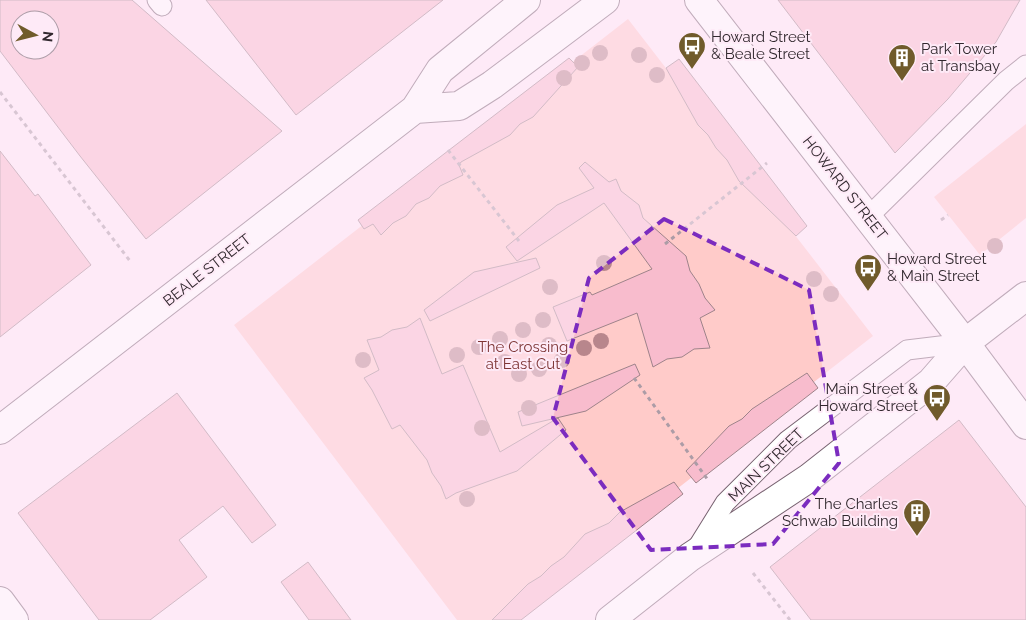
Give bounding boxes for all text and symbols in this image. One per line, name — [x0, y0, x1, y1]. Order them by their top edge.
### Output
north arrow — [10, 10, 60, 60]
place label: Howard Street & Beale Street — [711, 28, 811, 63]
text: N — [39, 30, 56, 43]
bus stop icon: Howard Street & Beale Street — [677, 31, 707, 70]
place label: Park Tower at Transbay — [921, 40, 1000, 75]
building icon: Park Tower at Transbay — [887, 43, 917, 82]
street label: HOWARD STREET — [799, 133, 891, 243]
street label: BEALE STREET — [160, 230, 254, 310]
place label: Howard Street & Main Street — [887, 250, 987, 285]
bus stop icon: Howard Street & Main Street — [853, 253, 883, 292]
park label: The Crossing at East Cut — [478, 338, 568, 373]
place label: Main Street & Howard Street — [818, 380, 918, 415]
bus stop icon: Main Street & Howard Street — [922, 383, 952, 422]
street label: MAIN STREET — [725, 425, 807, 505]
place label: The Charles Schwab Building — [782, 495, 898, 530]
building icon: The Charles Schwab Building — [902, 498, 932, 537]

